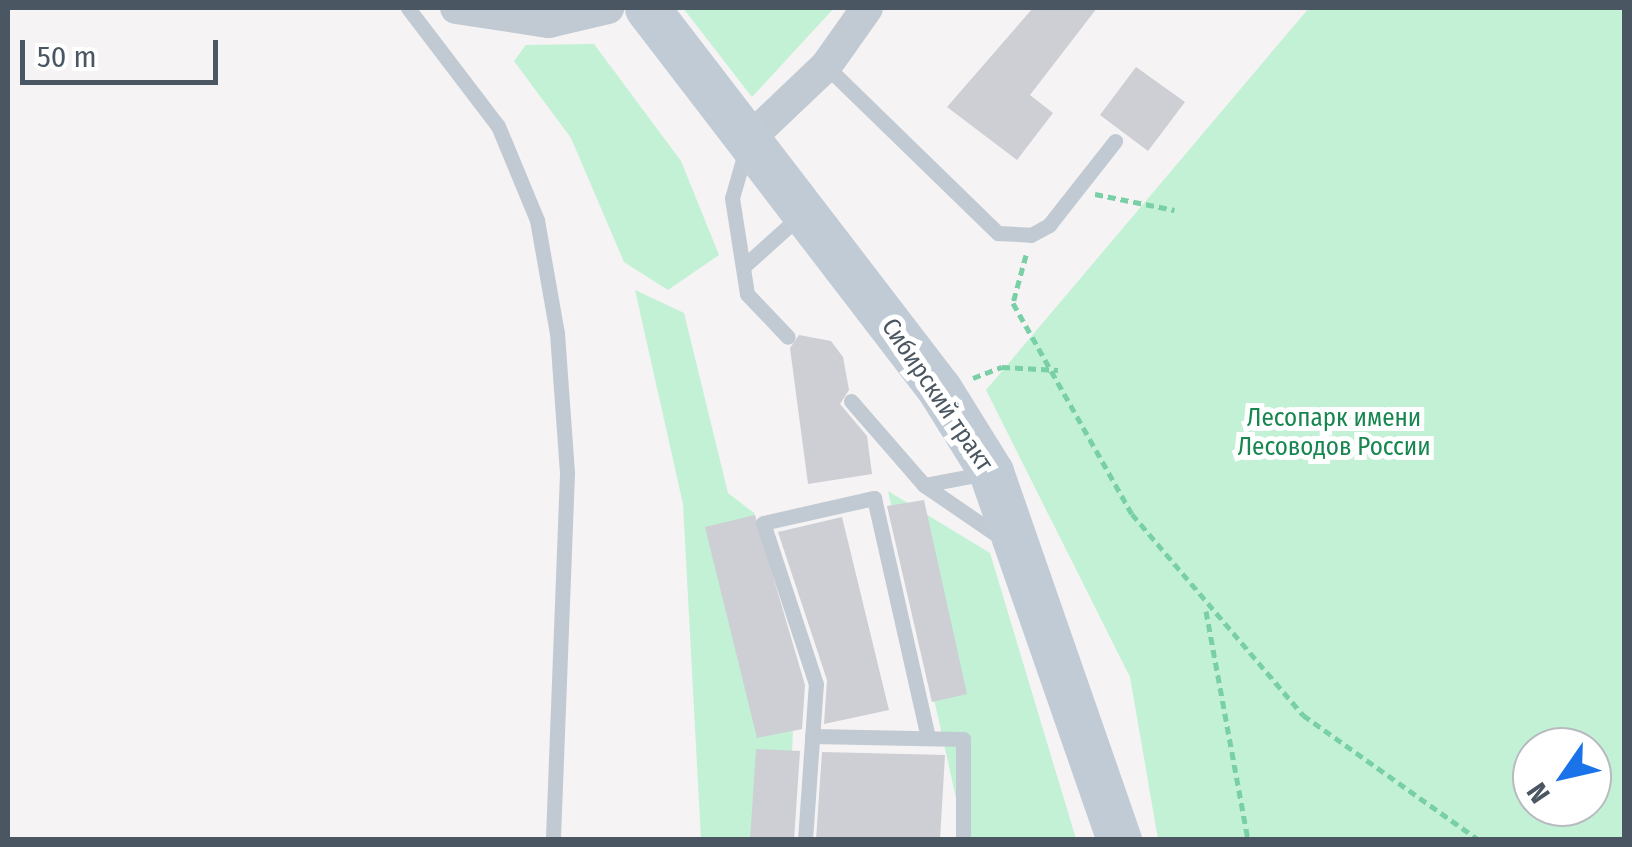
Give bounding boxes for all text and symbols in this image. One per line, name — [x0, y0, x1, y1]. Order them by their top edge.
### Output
scale bar — [25, 20, 222, 82]
text: 50 m — [37, 39, 97, 75]
street label: Сибирский тракт — [875, 313, 999, 477]
park label: Лесопарк имени Лесоводов России — [1237, 404, 1431, 463]
north arrow — [1512, 727, 1612, 827]
text: N — [1520, 777, 1557, 809]

